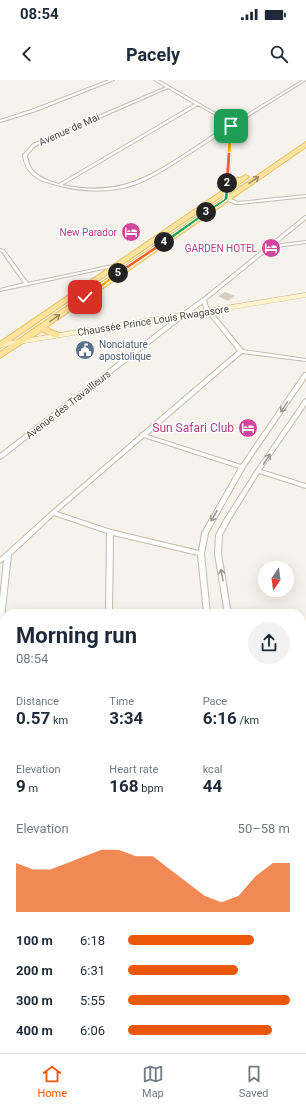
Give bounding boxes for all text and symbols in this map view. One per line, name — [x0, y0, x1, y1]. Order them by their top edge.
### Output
text: 08:54 — [20, 5, 59, 23]
icon: back — [16, 43, 38, 65]
icon: search — [268, 43, 290, 65]
text: Pacely — [126, 44, 180, 65]
pin — [214, 109, 248, 143]
street label: Avenue de Mai — [37, 111, 101, 148]
icon: arrive — [220, 115, 242, 137]
pin: 2 — [217, 173, 237, 193]
text: 2 — [224, 176, 230, 189]
one-way arrow — [248, 176, 259, 184]
pin: 3 — [196, 202, 216, 222]
text: 3 — [203, 205, 209, 218]
hotel icon: New Parador — [120, 221, 142, 243]
place label: New Parador — [60, 227, 118, 238]
pin: 4 — [154, 232, 174, 252]
text: 4 — [161, 235, 167, 248]
hotel icon: GARDEN HOTEL — [260, 237, 282, 259]
place label: GARDEN HOTEL — [185, 243, 258, 254]
pin: 5 — [108, 263, 128, 283]
text: 5 — [115, 266, 121, 279]
pin — [68, 280, 102, 314]
icon: check — [74, 286, 96, 308]
street label: Chaussée Prince Louis Rwagasore — [76, 303, 230, 338]
one-way arrow — [49, 314, 60, 322]
public building icon: Nonciature apostolique — [74, 339, 96, 361]
place label: Nonciature apostolique — [99, 339, 151, 362]
street label: Avenue des Travailleurs — [24, 368, 113, 441]
one-way arrow — [280, 401, 288, 412]
hotel icon: Sun Safari Club — [237, 417, 259, 439]
place label: Sun Safari Club — [152, 421, 234, 435]
one-way arrow — [263, 453, 271, 465]
one-way arrow — [210, 510, 217, 522]
north arrow — [258, 561, 294, 597]
map controls — [258, 561, 294, 597]
one-way arrow — [218, 569, 226, 582]
button: share — [248, 622, 290, 664]
text: Morning run — [16, 623, 137, 648]
text: 08:54 — [16, 651, 48, 666]
text: Distance — [16, 695, 59, 708]
text: Time — [109, 695, 134, 708]
text: Pace — [203, 695, 227, 708]
text: 0.57 — [16, 708, 50, 728]
text: 3:34 — [109, 708, 143, 728]
text: 6:16 — [203, 708, 237, 728]
text: km — [50, 714, 68, 727]
text: /km — [237, 714, 259, 727]
text: Elevation — [16, 763, 61, 776]
text: Heart rate — [109, 763, 158, 776]
text: kcal — [203, 763, 223, 776]
text: 9 — [16, 776, 26, 796]
text: 168 — [109, 776, 139, 796]
text: 44 — [203, 776, 222, 796]
text: m — [26, 782, 38, 795]
text: bpm — [139, 782, 163, 795]
text: Elevation — [16, 821, 69, 836]
text: 50–58 m — [238, 821, 290, 836]
text: 100 m — [16, 933, 53, 948]
text: 6:18 — [80, 933, 105, 948]
text: 200 m — [16, 963, 53, 978]
text: 6:31 — [80, 963, 105, 978]
text: 300 m — [16, 993, 53, 1008]
text: 5:55 — [80, 993, 105, 1008]
text: 400 m — [16, 1023, 53, 1038]
text: 6:06 — [80, 1023, 105, 1038]
tab: Home — [37, 1063, 67, 1100]
tab: Map — [142, 1063, 164, 1100]
tab: Saved — [239, 1063, 269, 1100]

